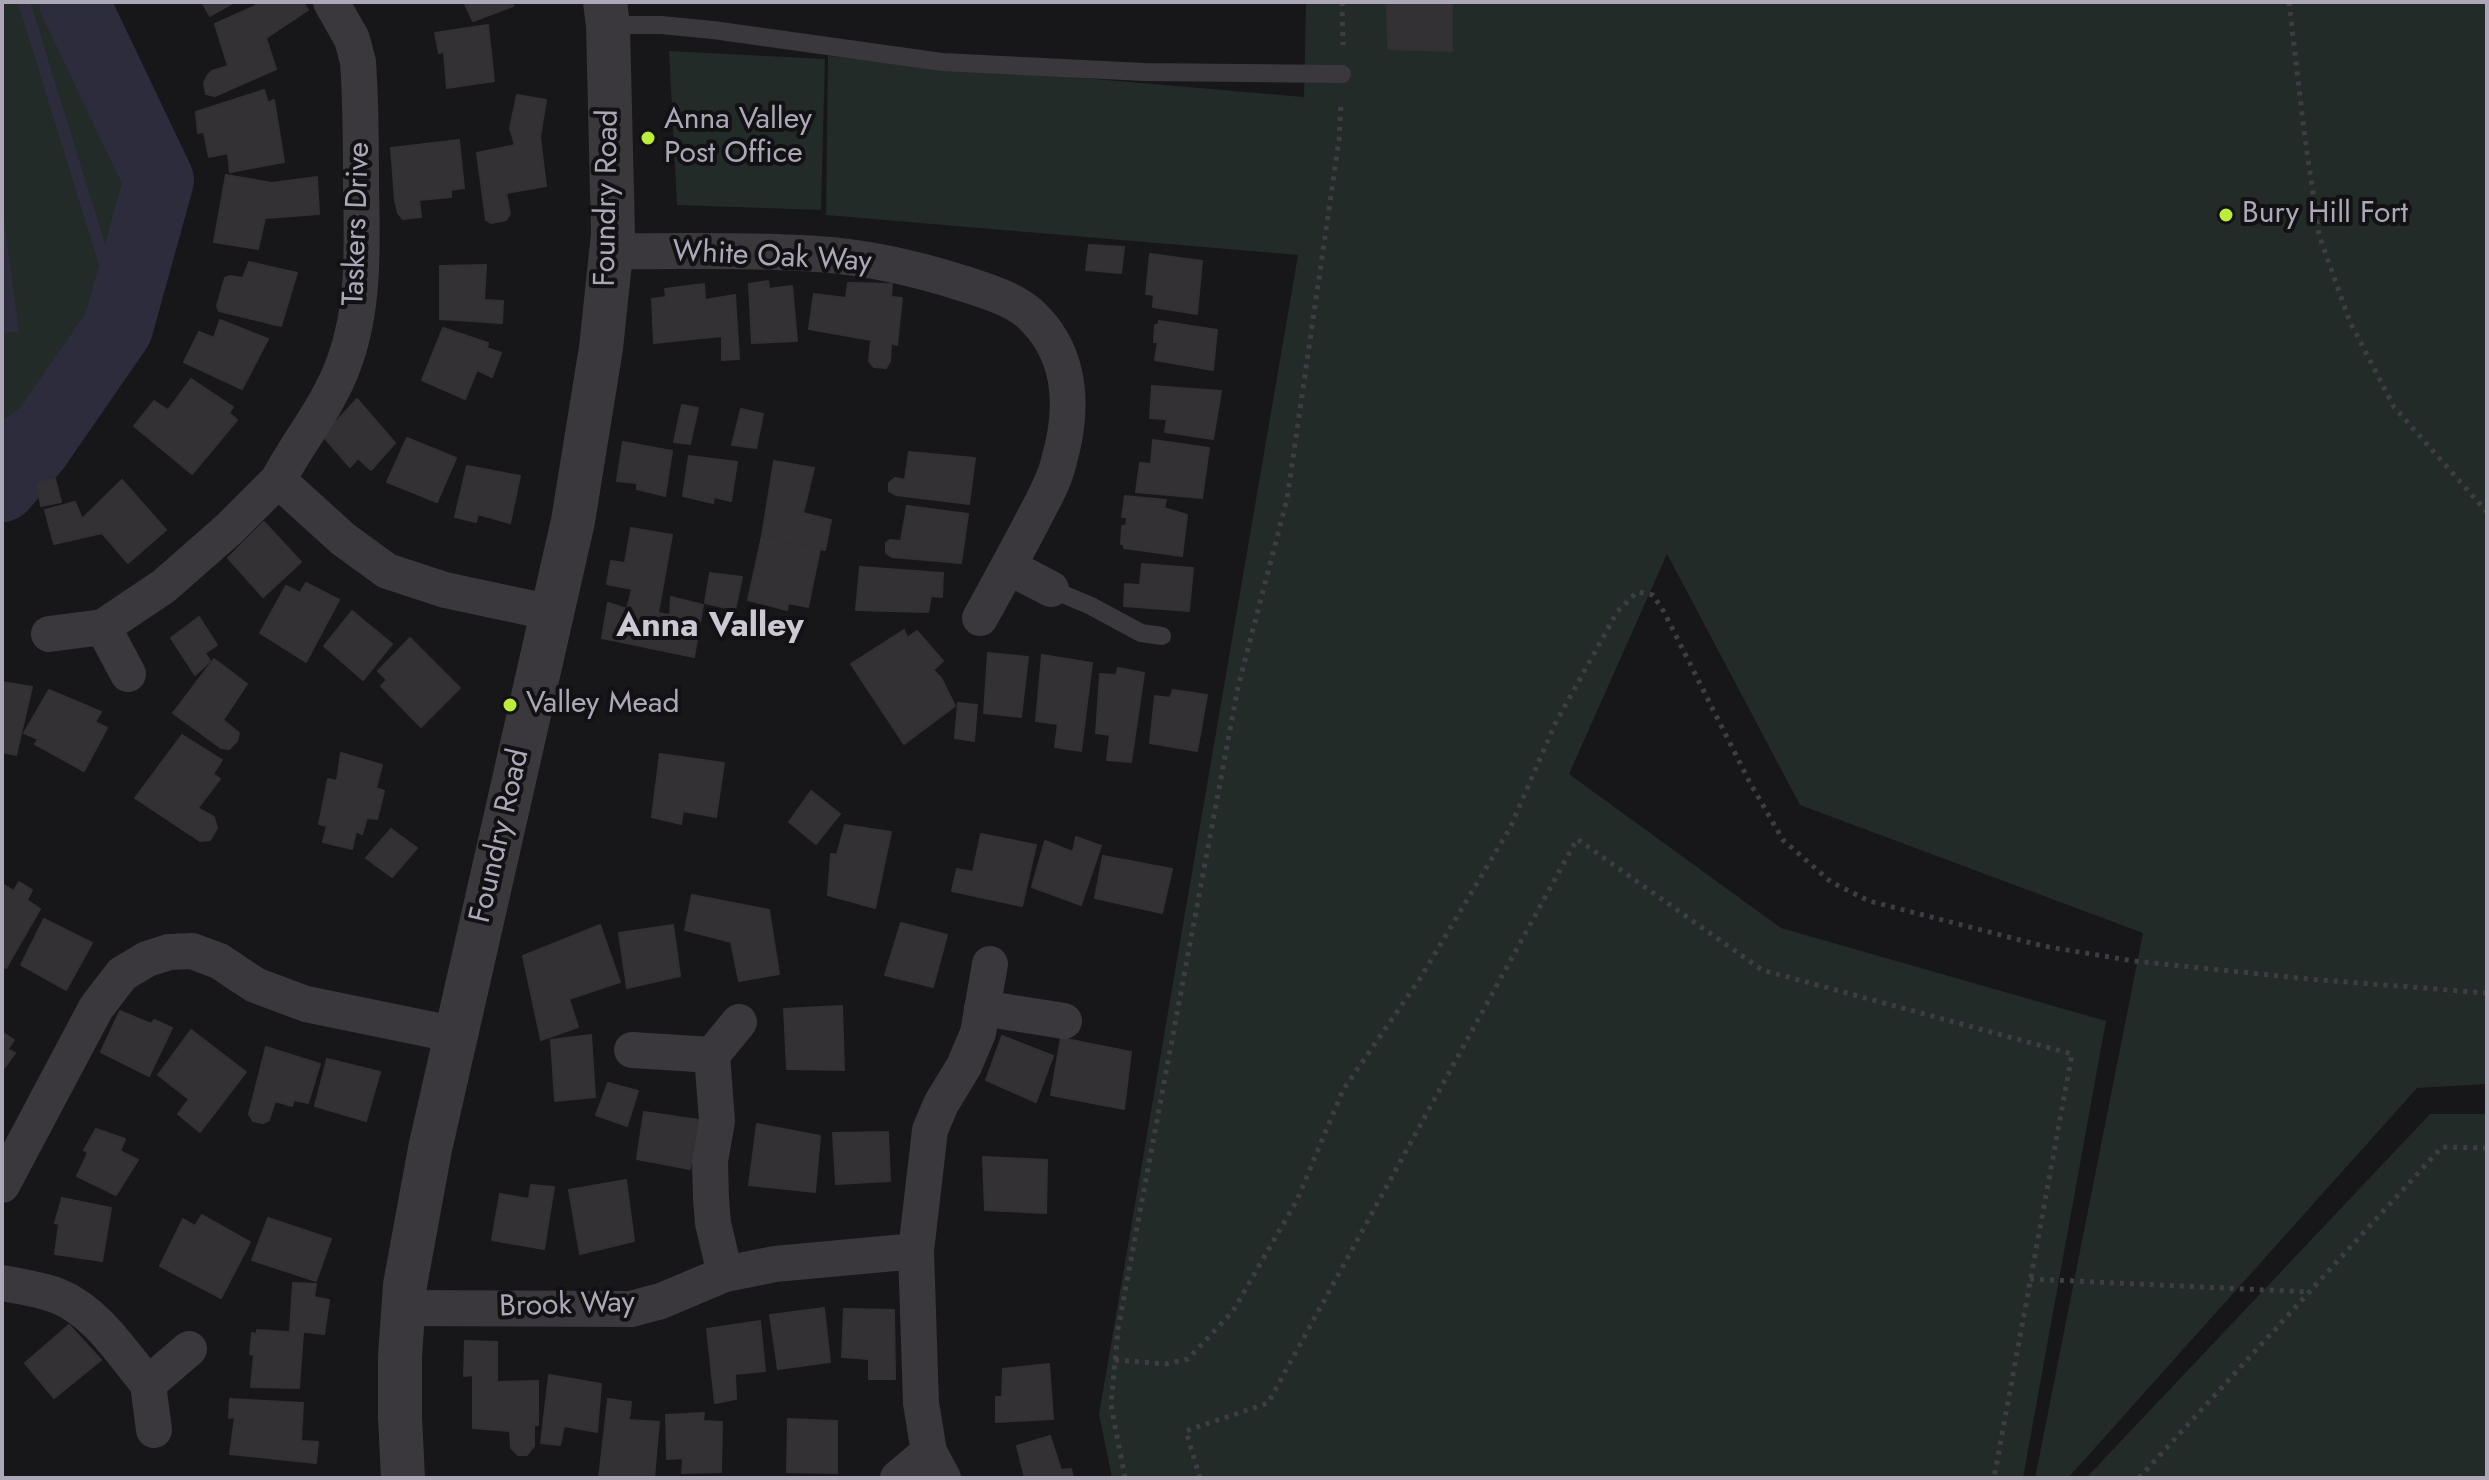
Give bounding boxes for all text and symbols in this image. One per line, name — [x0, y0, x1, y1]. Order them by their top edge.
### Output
place label: Anna Valley Post Office — [664, 103, 812, 174]
street label: Foundry Road — [588, 109, 628, 287]
marker: Anna Valley Post Office — [639, 129, 657, 147]
street label: Taskers Drive — [337, 142, 379, 306]
place label: Bury Hill Fort — [2242, 197, 2408, 233]
marker: Bury Hill Fort — [2217, 206, 2235, 224]
street label: White Oak Way — [671, 235, 873, 281]
district label: Anna Valley — [616, 608, 804, 648]
place label: Valley Mead — [526, 687, 680, 723]
marker: Valley Mead — [501, 696, 519, 714]
street label: Foundry Road — [464, 746, 538, 926]
street label: Brook Way — [499, 1286, 635, 1326]

